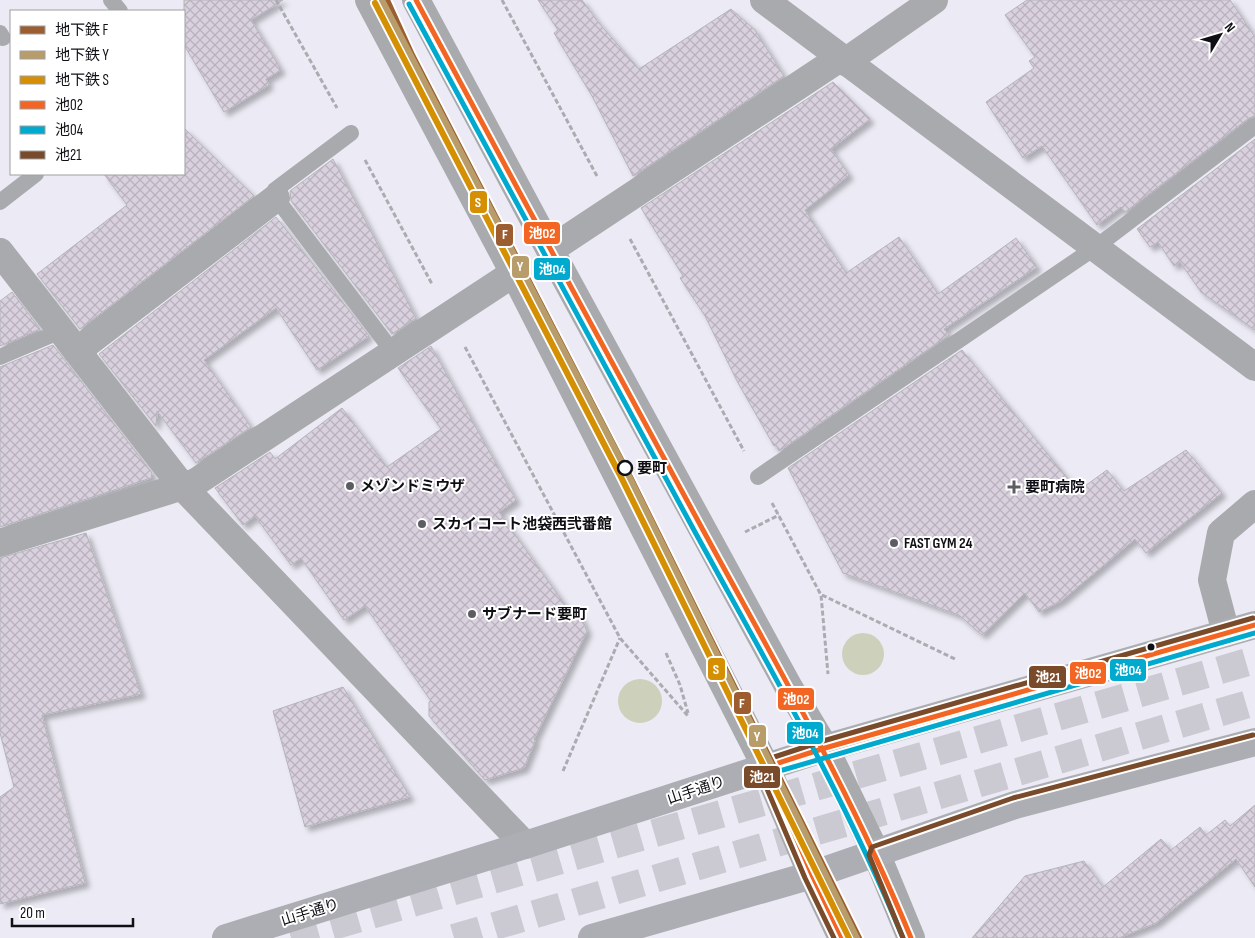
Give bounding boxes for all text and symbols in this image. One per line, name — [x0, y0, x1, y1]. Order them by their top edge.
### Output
legend — [10, 10, 185, 175]
north arrow — [1195, 10, 1245, 60]
text: N — [1221, 19, 1239, 35]
text: 地下鉄 F — [55, 21, 108, 40]
text: 地下鉄 Y — [55, 46, 109, 65]
text: 地下鉄 S — [55, 71, 109, 90]
text: 池02 — [55, 96, 83, 115]
text: 池04 — [55, 121, 83, 140]
text: 池21 — [55, 146, 82, 165]
line badge: S — [469, 190, 488, 214]
text: S — [475, 194, 481, 211]
line badge: 池02 — [523, 221, 561, 245]
line badge: F — [495, 223, 514, 247]
text: 池02 — [529, 225, 555, 242]
text: F — [502, 226, 508, 243]
line badge: Y — [511, 255, 530, 279]
line badge: 池04 — [533, 257, 571, 281]
text: Y — [517, 258, 524, 275]
text: 池04 — [538, 261, 566, 278]
place label: 要町 — [637, 459, 667, 478]
marker: 要町 — [617, 460, 633, 476]
place label: メゾンドミウザ — [360, 477, 465, 496]
place label: 要町病院 — [1025, 478, 1085, 497]
marker: メゾンドミウザ — [344, 480, 356, 492]
marker: 要町病院 — [1007, 480, 1021, 494]
place label: スカイコート池袋西弐番館 — [432, 515, 612, 534]
marker: スカイコート池袋西弐番館 — [416, 518, 428, 530]
place label: FAST GYM 24 — [904, 534, 972, 553]
marker: FAST GYM 24 — [888, 537, 900, 549]
place label: サブナード要町 — [482, 605, 587, 624]
marker: サブナード要町 — [466, 608, 478, 620]
unlabelled marker — [1146, 642, 1156, 652]
line badge: S — [707, 657, 726, 681]
line badge: 池04 — [1109, 658, 1147, 682]
text: S — [713, 661, 719, 678]
line badge: 池02 — [1069, 661, 1107, 685]
text: 池04 — [1114, 662, 1142, 679]
line badge: 池21 — [1028, 665, 1067, 689]
text: 池02 — [1075, 665, 1101, 682]
text: 池21 — [1035, 669, 1061, 686]
line badge: 池02 — [777, 687, 815, 711]
line badge: F — [733, 691, 752, 715]
text: 池02 — [783, 691, 809, 708]
text: F — [739, 695, 745, 712]
line badge: 池04 — [786, 721, 824, 745]
line badge: Y — [748, 724, 767, 748]
text: 池04 — [791, 725, 819, 742]
text: Y — [754, 728, 761, 745]
line badge: 池21 — [743, 765, 781, 789]
text: 池21 — [749, 769, 775, 786]
street label: 山手通り — [665, 772, 728, 809]
street label: 山手通り — [279, 895, 342, 930]
scale bar — [12, 896, 134, 928]
text: 20 m — [20, 904, 45, 923]

